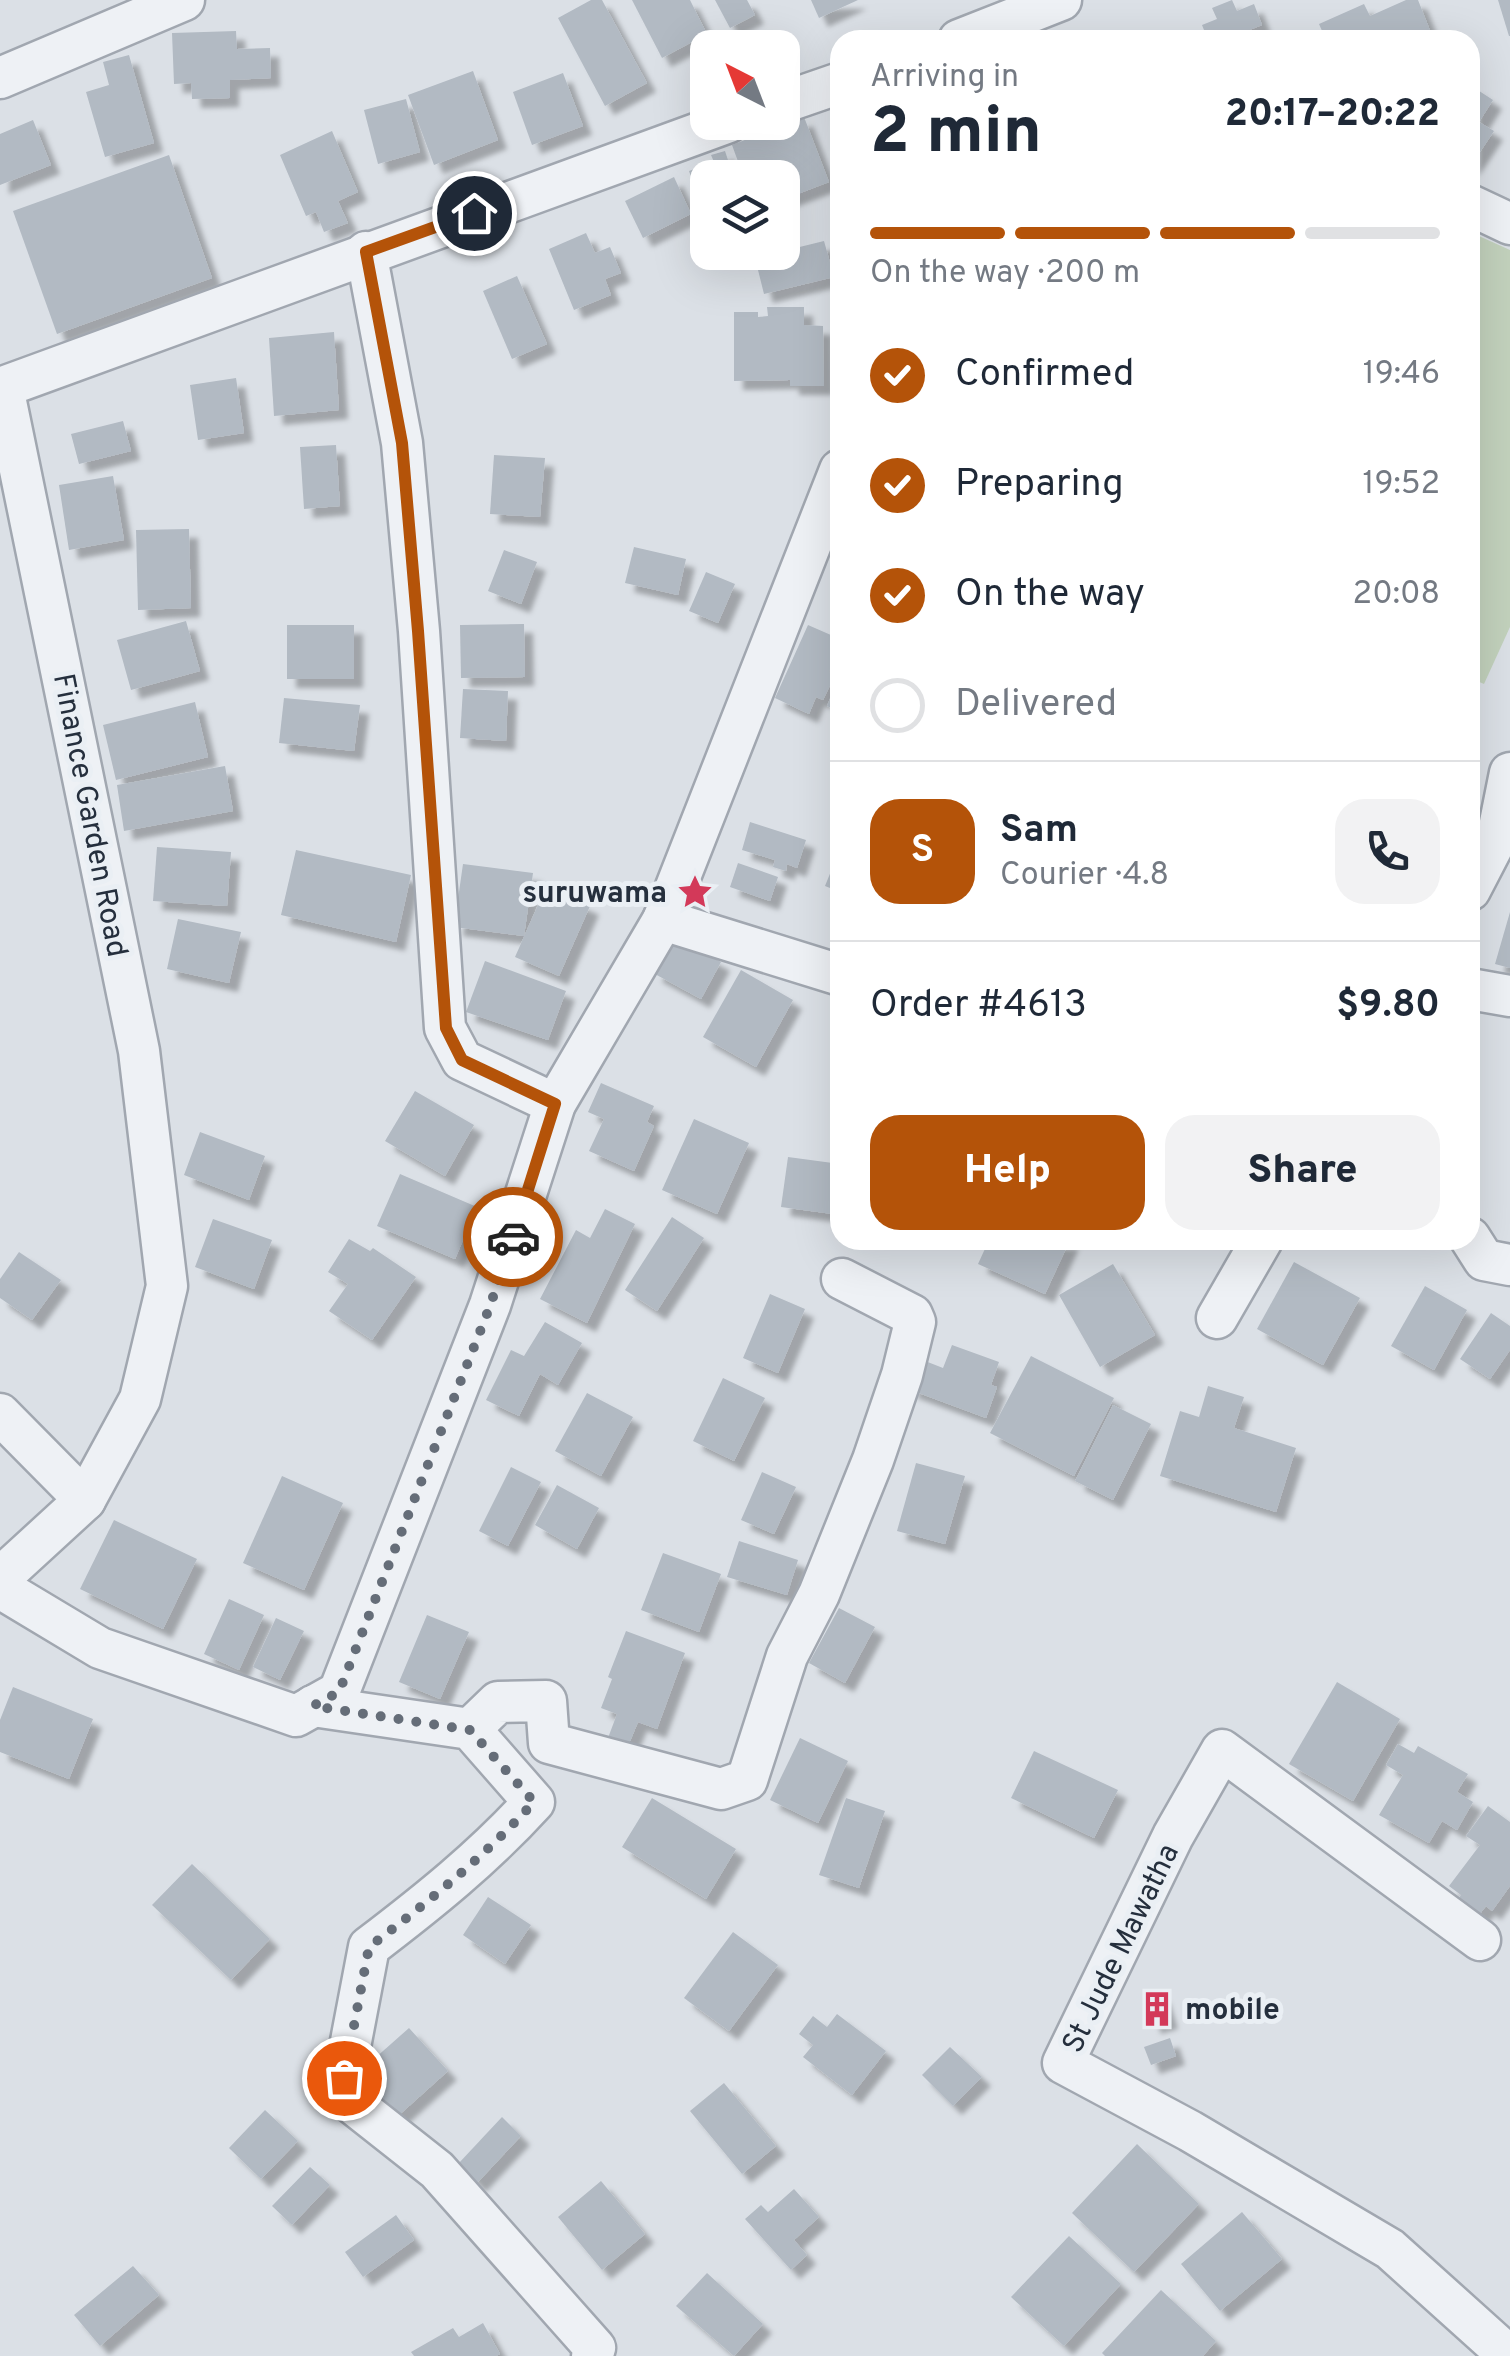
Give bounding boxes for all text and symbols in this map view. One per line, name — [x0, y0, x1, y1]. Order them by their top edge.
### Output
north arrow — [690, 30, 800, 140]
map controls — [690, 30, 800, 270]
text: Arriving in — [870, 58, 1019, 98]
text: 20:17–20:22 — [1225, 91, 1440, 140]
text: 2 min — [870, 94, 1042, 176]
button: layers — [690, 160, 800, 270]
pin — [432, 171, 517, 256]
icon: home — [447, 186, 502, 241]
text: On the way · 200 m — [870, 254, 1140, 294]
icon: check — [870, 348, 925, 403]
text: Confirmed — [955, 351, 1134, 400]
text: 19:46 — [1363, 355, 1440, 395]
icon: check — [870, 458, 925, 513]
text: Preparing — [955, 461, 1124, 510]
text: 19:52 — [1362, 465, 1440, 505]
icon: check — [870, 568, 925, 623]
text: On the way — [955, 571, 1145, 620]
text: 20:08 — [1353, 575, 1440, 615]
street label: Finance Garden Road — [43, 671, 134, 960]
text: Delivered — [955, 681, 1117, 730]
button: phone — [1335, 799, 1440, 904]
text: Sam — [1000, 807, 1078, 856]
text: S — [911, 827, 934, 876]
text: Courier · 4.8 — [1000, 856, 1169, 896]
place icon: suruwama — [676, 873, 714, 911]
place label: suruwama — [522, 876, 667, 913]
text: Order #4613 — [870, 982, 1087, 1031]
text: $9.80 — [1336, 982, 1440, 1031]
button: Help — [870, 1115, 1145, 1230]
button: Share — [1165, 1115, 1440, 1230]
courier — [463, 1187, 563, 1287]
icon: car — [486, 1210, 541, 1265]
street label: St Jude Mawatha — [1056, 1839, 1189, 2060]
building icon: mobile — [1138, 1990, 1176, 2028]
place label: mobile — [1185, 1993, 1280, 2030]
pin — [302, 2036, 387, 2121]
icon: bag — [317, 2051, 372, 2106]

